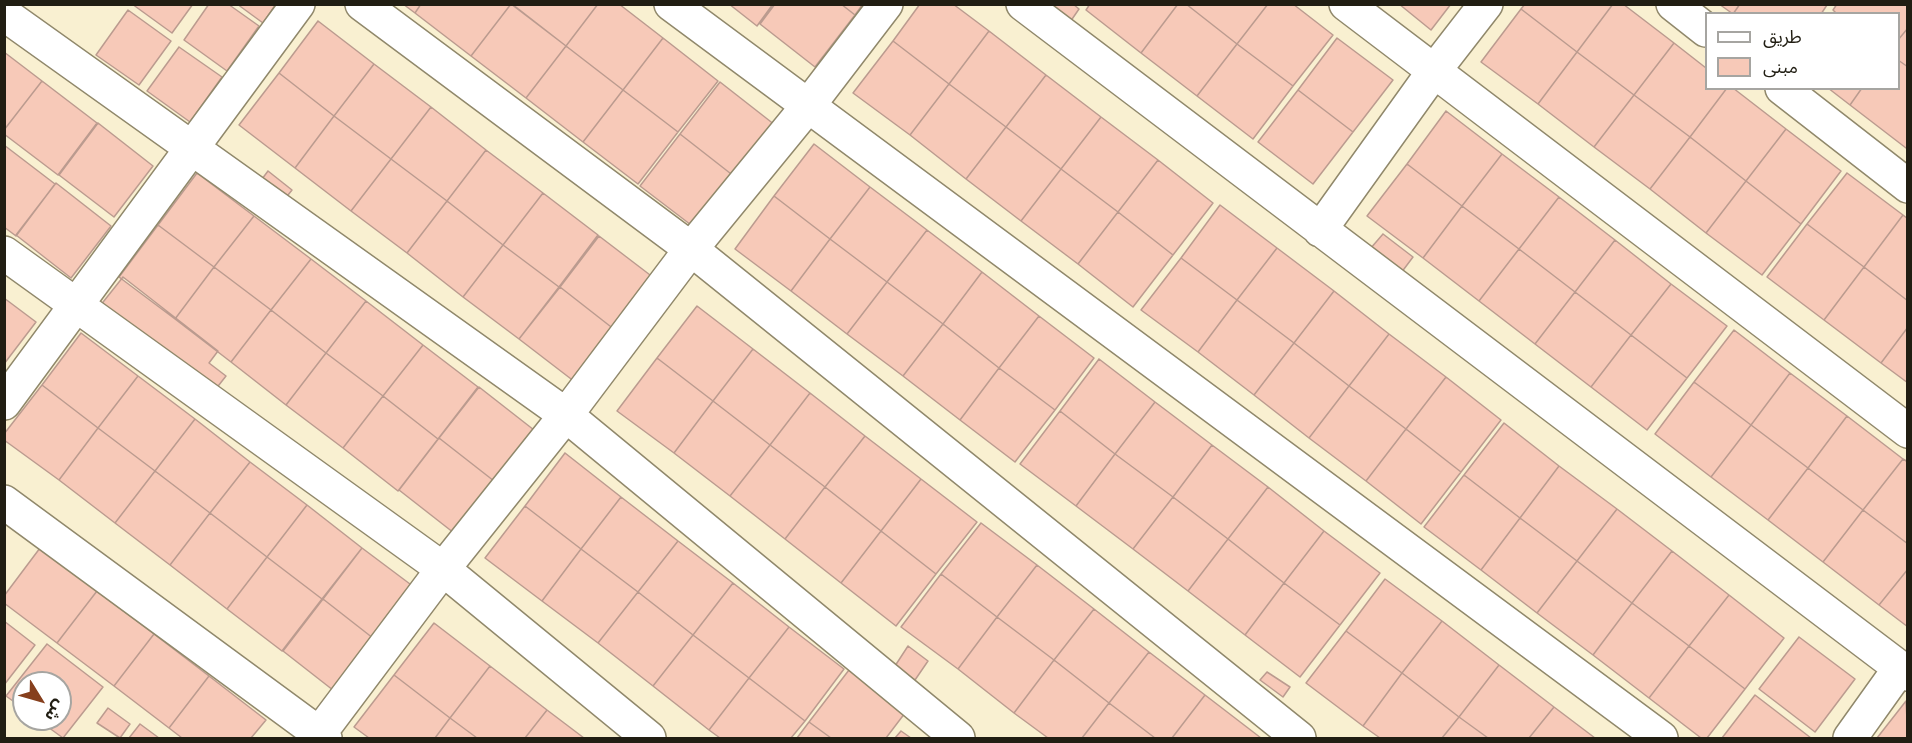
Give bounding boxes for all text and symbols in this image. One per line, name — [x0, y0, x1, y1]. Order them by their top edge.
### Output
legend — [1705, 12, 1900, 90]
text: طريق — [1763, 26, 1802, 48]
text: مبنى — [1763, 56, 1798, 78]
north arrow — [12, 671, 72, 731]
text: ش — [41, 696, 69, 725]

